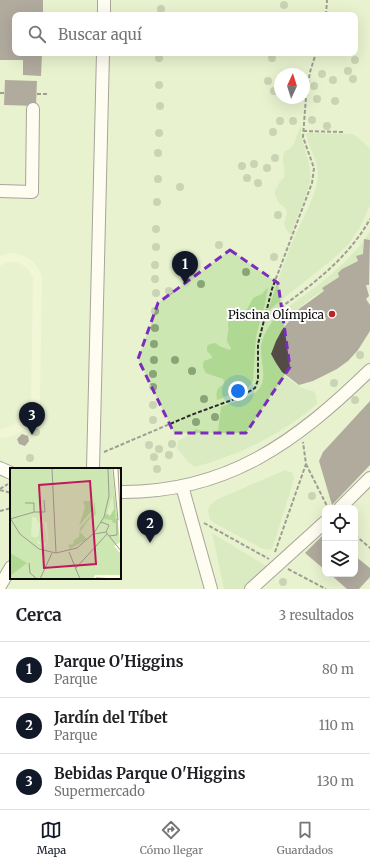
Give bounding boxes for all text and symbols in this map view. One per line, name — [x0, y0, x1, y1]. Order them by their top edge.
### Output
search box — [12, 12, 358, 56]
icon: search — [26, 23, 48, 45]
text: Buscar aquí — [58, 25, 142, 44]
north arrow — [274, 68, 310, 104]
pin: 1 — [172, 251, 198, 284]
place label: Piscina Olímpica — [228, 307, 325, 322]
marker: Piscina Olímpica — [327, 309, 337, 319]
your location — [228, 381, 248, 401]
pin: 3 — [19, 402, 45, 435]
inset map — [10, 468, 121, 579]
map controls — [322, 505, 358, 577]
button: locate — [322, 505, 358, 541]
pin: 2 — [137, 510, 163, 543]
button: layers — [322, 541, 358, 577]
text: Cerca — [16, 604, 62, 626]
text: 3 resultados — [279, 607, 354, 624]
text: Parque O'Higgins — [54, 652, 183, 671]
text: 1 — [26, 661, 32, 678]
text: 80 m — [322, 661, 354, 678]
text: Parque — [54, 671, 97, 688]
text: Jardín del Tíbet — [54, 708, 168, 727]
text: 2 — [25, 717, 33, 734]
text: 110 m — [319, 717, 354, 734]
text: Parque — [54, 727, 97, 744]
text: Bebidas Parque O'Higgins — [54, 764, 246, 783]
text: 3 — [25, 773, 33, 790]
text: 130 m — [317, 773, 354, 790]
text: Supermercado — [54, 783, 145, 800]
tab: Mapa — [37, 819, 66, 857]
tab: Cómo llegar — [140, 819, 203, 857]
tab: Guardados — [277, 819, 333, 857]

